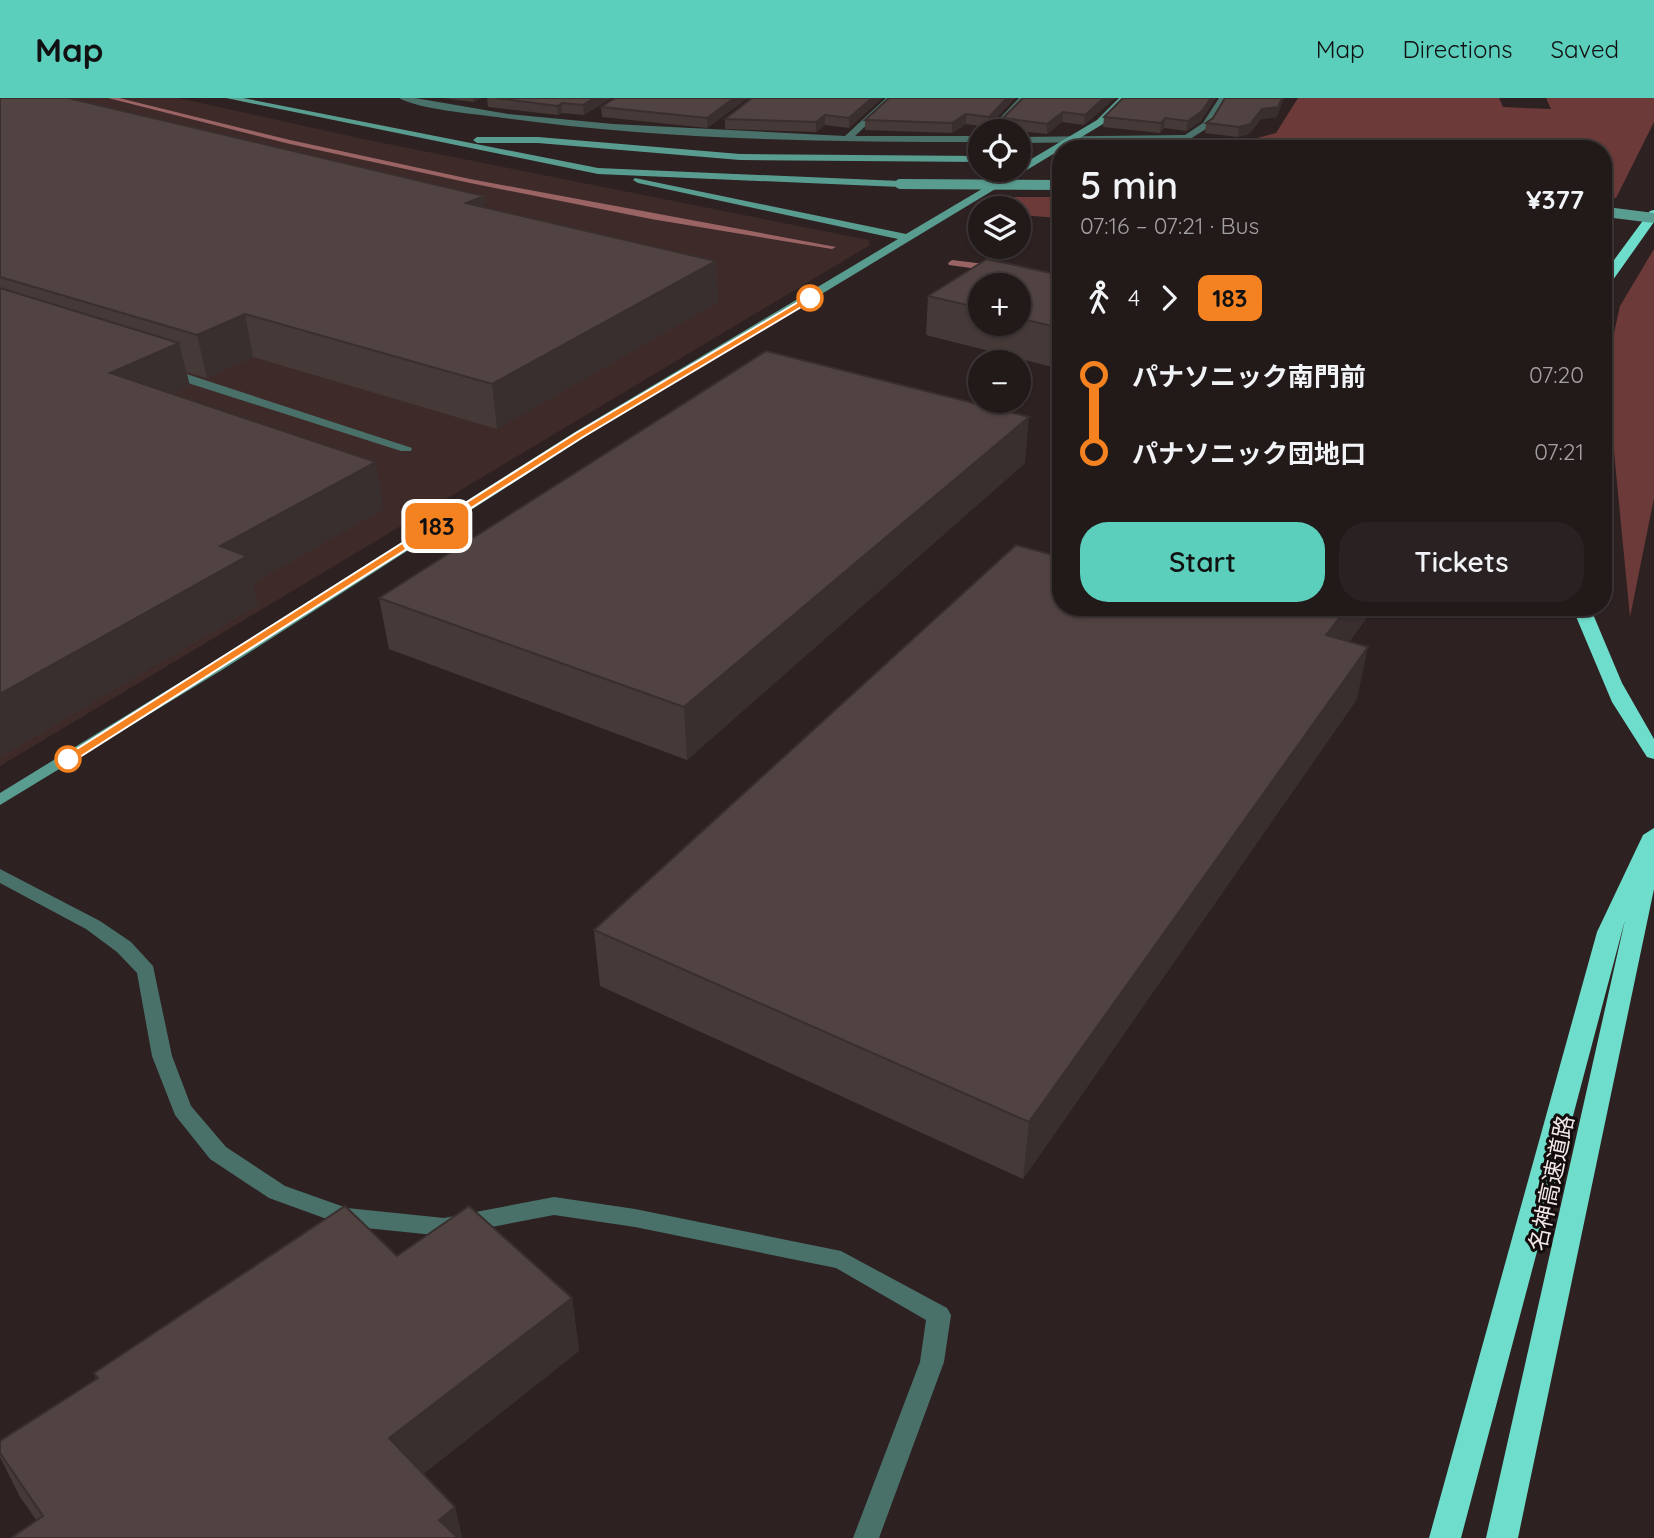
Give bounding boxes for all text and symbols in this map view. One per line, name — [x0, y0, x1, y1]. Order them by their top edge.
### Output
text: Map — [35, 29, 103, 70]
text: Map — [1316, 34, 1365, 64]
text: Directions — [1403, 34, 1513, 64]
text: Saved — [1551, 34, 1619, 64]
map controls — [968, 119, 1031, 413]
button: locate — [968, 119, 1031, 182]
text: 5 min — [1080, 161, 1178, 209]
text: ¥377 — [1526, 183, 1584, 216]
button: layers — [968, 196, 1031, 259]
text: 07:16 – 07:21 · Bus — [1080, 211, 1259, 240]
button: + — [968, 273, 1031, 336]
icon: walk — [1080, 279, 1118, 317]
icon: forward — [1150, 279, 1188, 317]
text: 4 — [1128, 283, 1140, 312]
text: 183 — [1212, 283, 1248, 313]
unlabelled marker — [797, 285, 823, 311]
button: − — [968, 350, 1031, 413]
text: パナソニック南門前 — [1132, 360, 1366, 393]
text: 07:20 — [1529, 360, 1584, 389]
text: パナソニック団地口 — [1132, 437, 1366, 470]
text: 07:21 — [1534, 437, 1584, 466]
line badge: 183 — [397, 503, 477, 549]
text: 183 — [419, 511, 455, 541]
button: Start — [1080, 522, 1325, 602]
button: Tickets — [1339, 522, 1584, 602]
unlabelled marker — [55, 746, 81, 772]
street label: 名神高速道路 — [1522, 1112, 1580, 1254]

